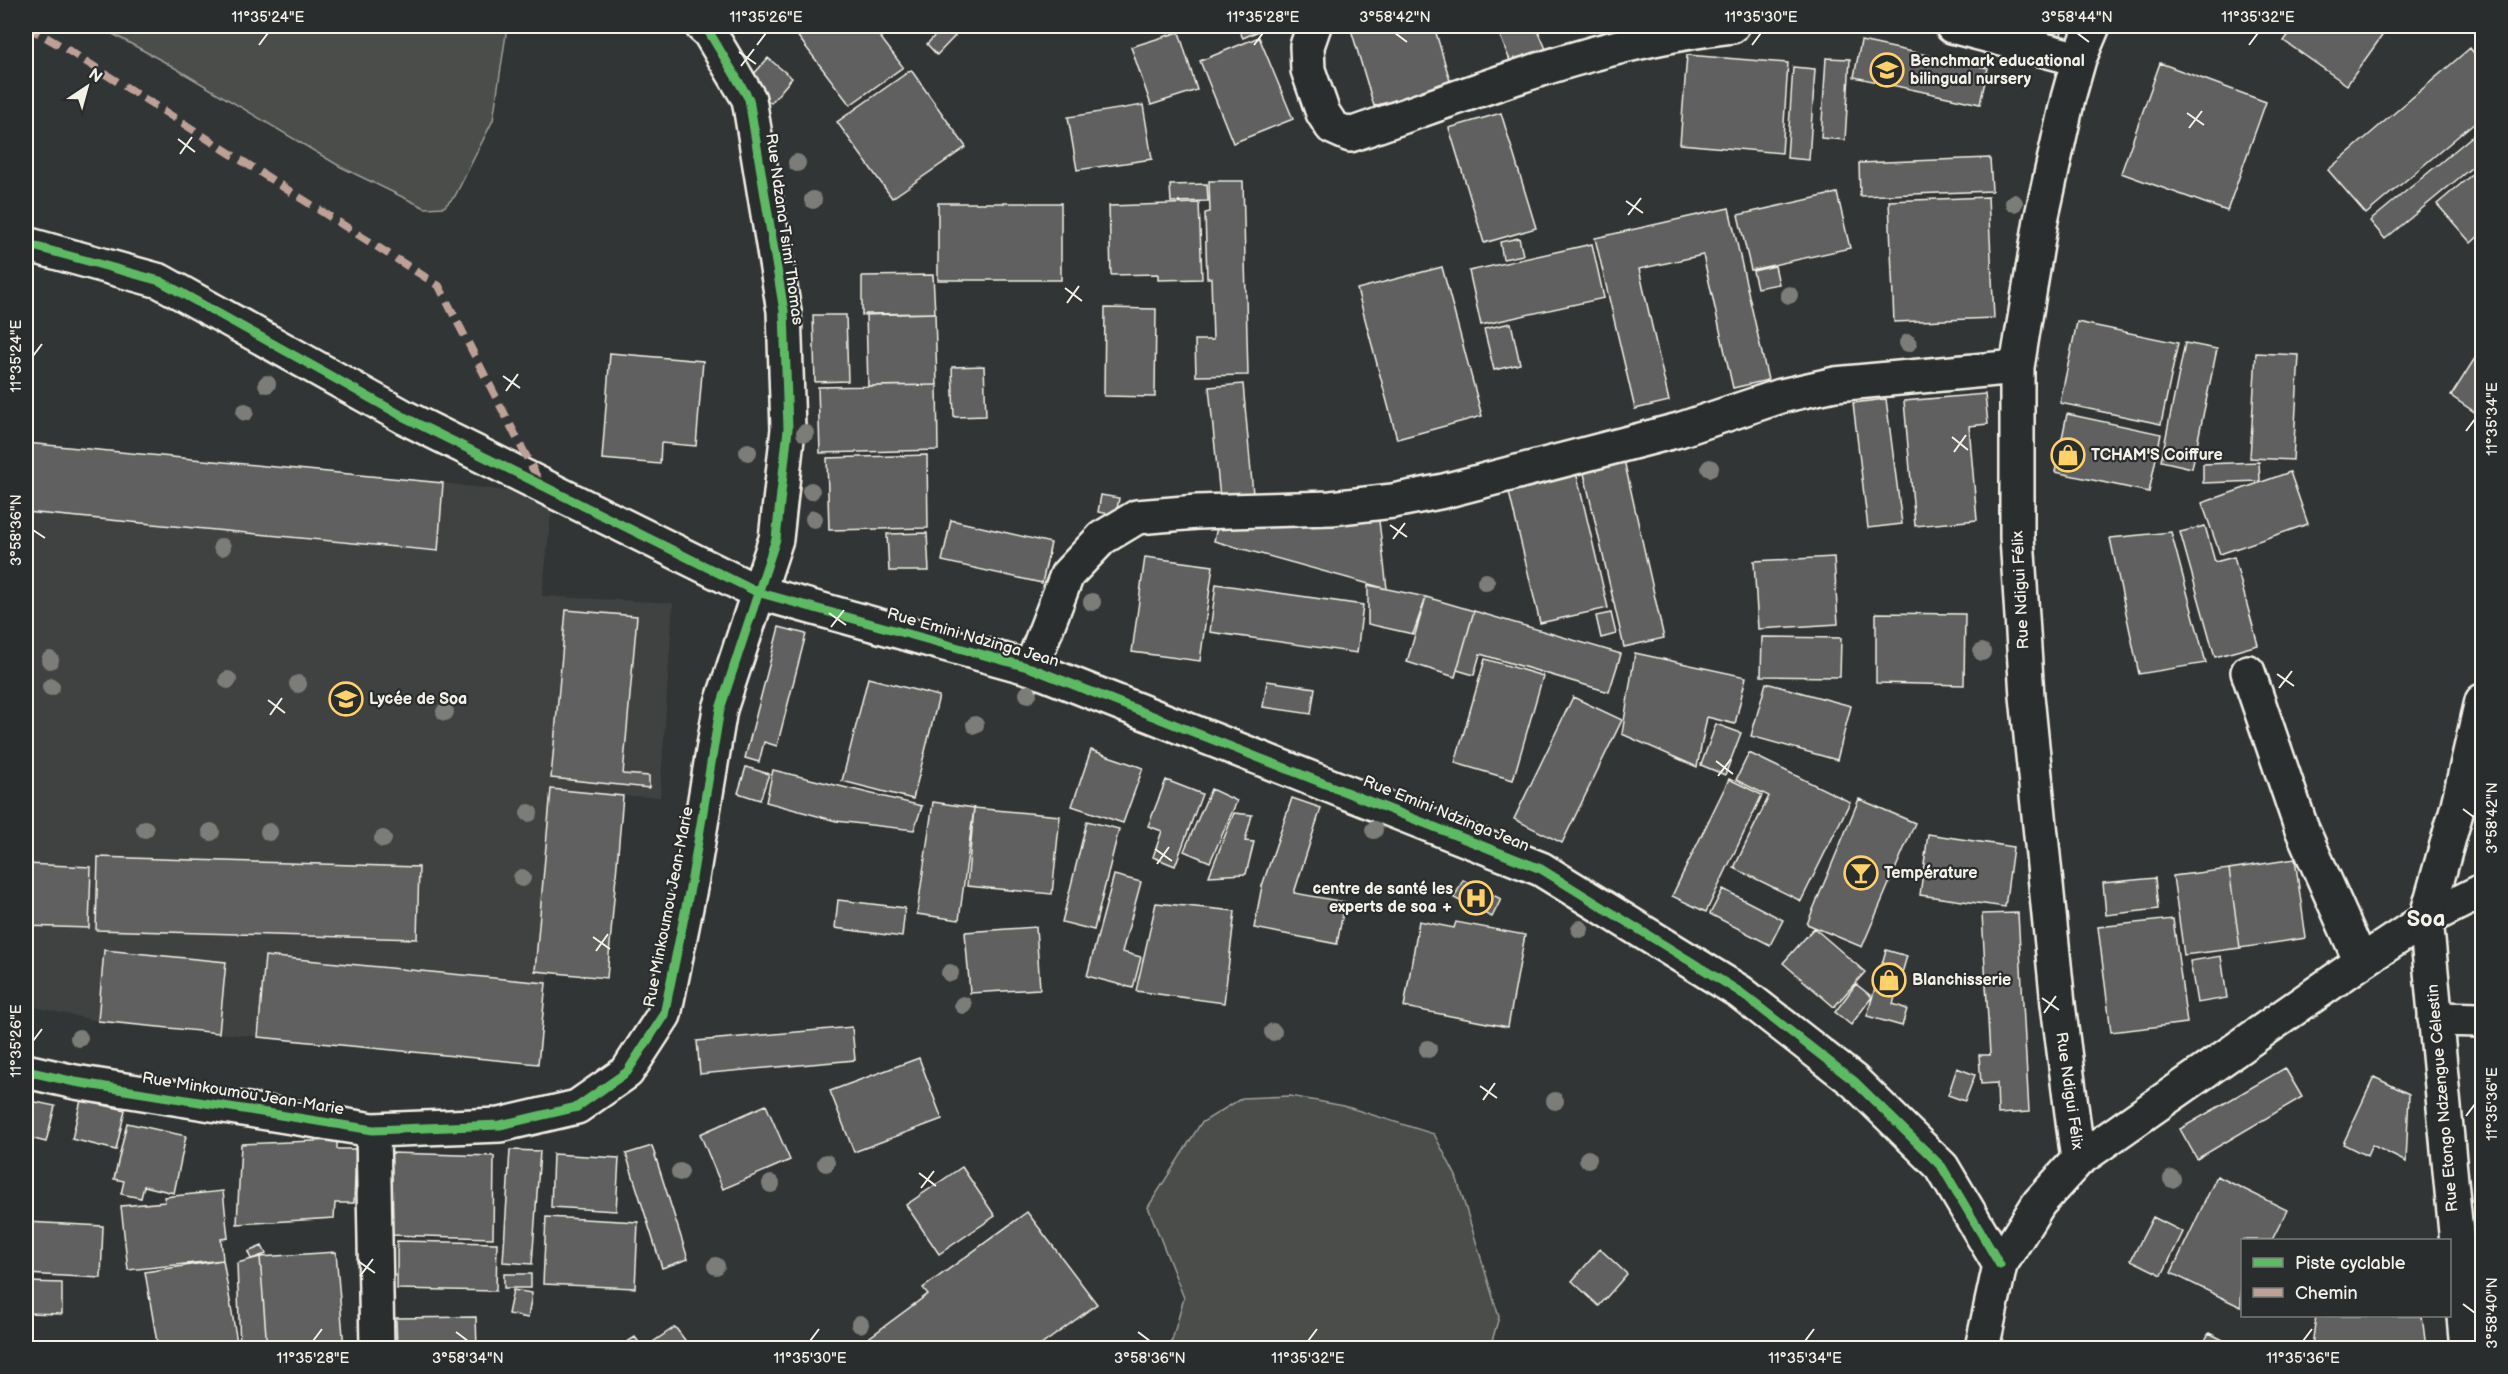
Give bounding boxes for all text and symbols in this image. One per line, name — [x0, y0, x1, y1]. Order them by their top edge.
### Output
text: 11°35'24"E — [232, 8, 305, 27]
text: 11°35'26"E — [729, 8, 803, 27]
text: 11°35'28"E — [1227, 8, 1300, 27]
text: 3°58'42"N — [1359, 8, 1431, 27]
text: 11°35'30"E — [1724, 8, 1798, 27]
text: 3°58'44"N — [2041, 8, 2113, 27]
text: 11°35'32"E — [2221, 8, 2295, 27]
school or university icon: Benchmark educational bilingual nursery — [1869, 52, 1905, 88]
place label: Benchmark educational bilingual nursery — [1910, 52, 2085, 89]
north arrow — [57, 57, 117, 117]
text: N — [84, 65, 105, 87]
street label: Rue Ndzana Tsimi Thomas — [761, 132, 807, 326]
text: 11°35'24"E — [7, 319, 26, 392]
text: 11°35'34"E — [2483, 382, 2502, 456]
shop icon: TCHAM'S Coiffure — [2050, 437, 2086, 473]
place label: TCHAM'S Coiffure — [2091, 446, 2223, 465]
text: 3°58'36"N — [7, 494, 26, 566]
street label: Rue Ndigui Félix — [2008, 530, 2034, 650]
street label: Rue Emini Ndzinga Jean — [885, 604, 1061, 672]
school or university icon: Lycée de Soa — [328, 681, 364, 717]
place label: Lycée de Soa — [369, 690, 467, 709]
street label: Rue Emini Ndzinga Jean — [1360, 772, 1532, 856]
text: 3°58'42"N — [2483, 782, 2502, 854]
street label: Rue Minkoumou Jean-Marie — [640, 805, 698, 1009]
bar icon: Température — [1843, 855, 1879, 891]
place label: Température — [1884, 864, 1978, 883]
place label: centre de santé les experts de soa + — [1312, 880, 1453, 917]
hospital icon: centre de santé les experts de soa + — [1458, 880, 1494, 916]
district label: Soa — [2407, 906, 2445, 933]
shop icon: Blanchisserie — [1871, 962, 1907, 998]
place label: Blanchisserie — [1912, 971, 2011, 990]
street label: Rue Etongo Ndzengue Célestin — [2424, 983, 2462, 1213]
text: 11°35'26"E — [7, 1004, 26, 1078]
street label: Rue Ndigui Félix — [2051, 1031, 2087, 1152]
text: 11°35'36"E — [2483, 1067, 2502, 1141]
street label: Rue Minkoumou Jean-Marie — [141, 1069, 346, 1119]
legend — [2241, 1239, 2451, 1317]
text: Piste cyclable — [2295, 1253, 2406, 1274]
text: 3°58'40"N — [2483, 1277, 2502, 1349]
text: Chemin — [2295, 1283, 2358, 1304]
text: 11°35'28"E — [277, 1349, 350, 1368]
text: 3°58'34"N — [432, 1349, 504, 1368]
text: 11°35'30"E — [773, 1349, 847, 1368]
text: 3°58'36"N — [1114, 1349, 1186, 1368]
text: 11°35'32"E — [1271, 1349, 1345, 1368]
text: 11°35'34"E — [1768, 1349, 1842, 1368]
text: 11°35'36"E — [2266, 1349, 2340, 1368]

